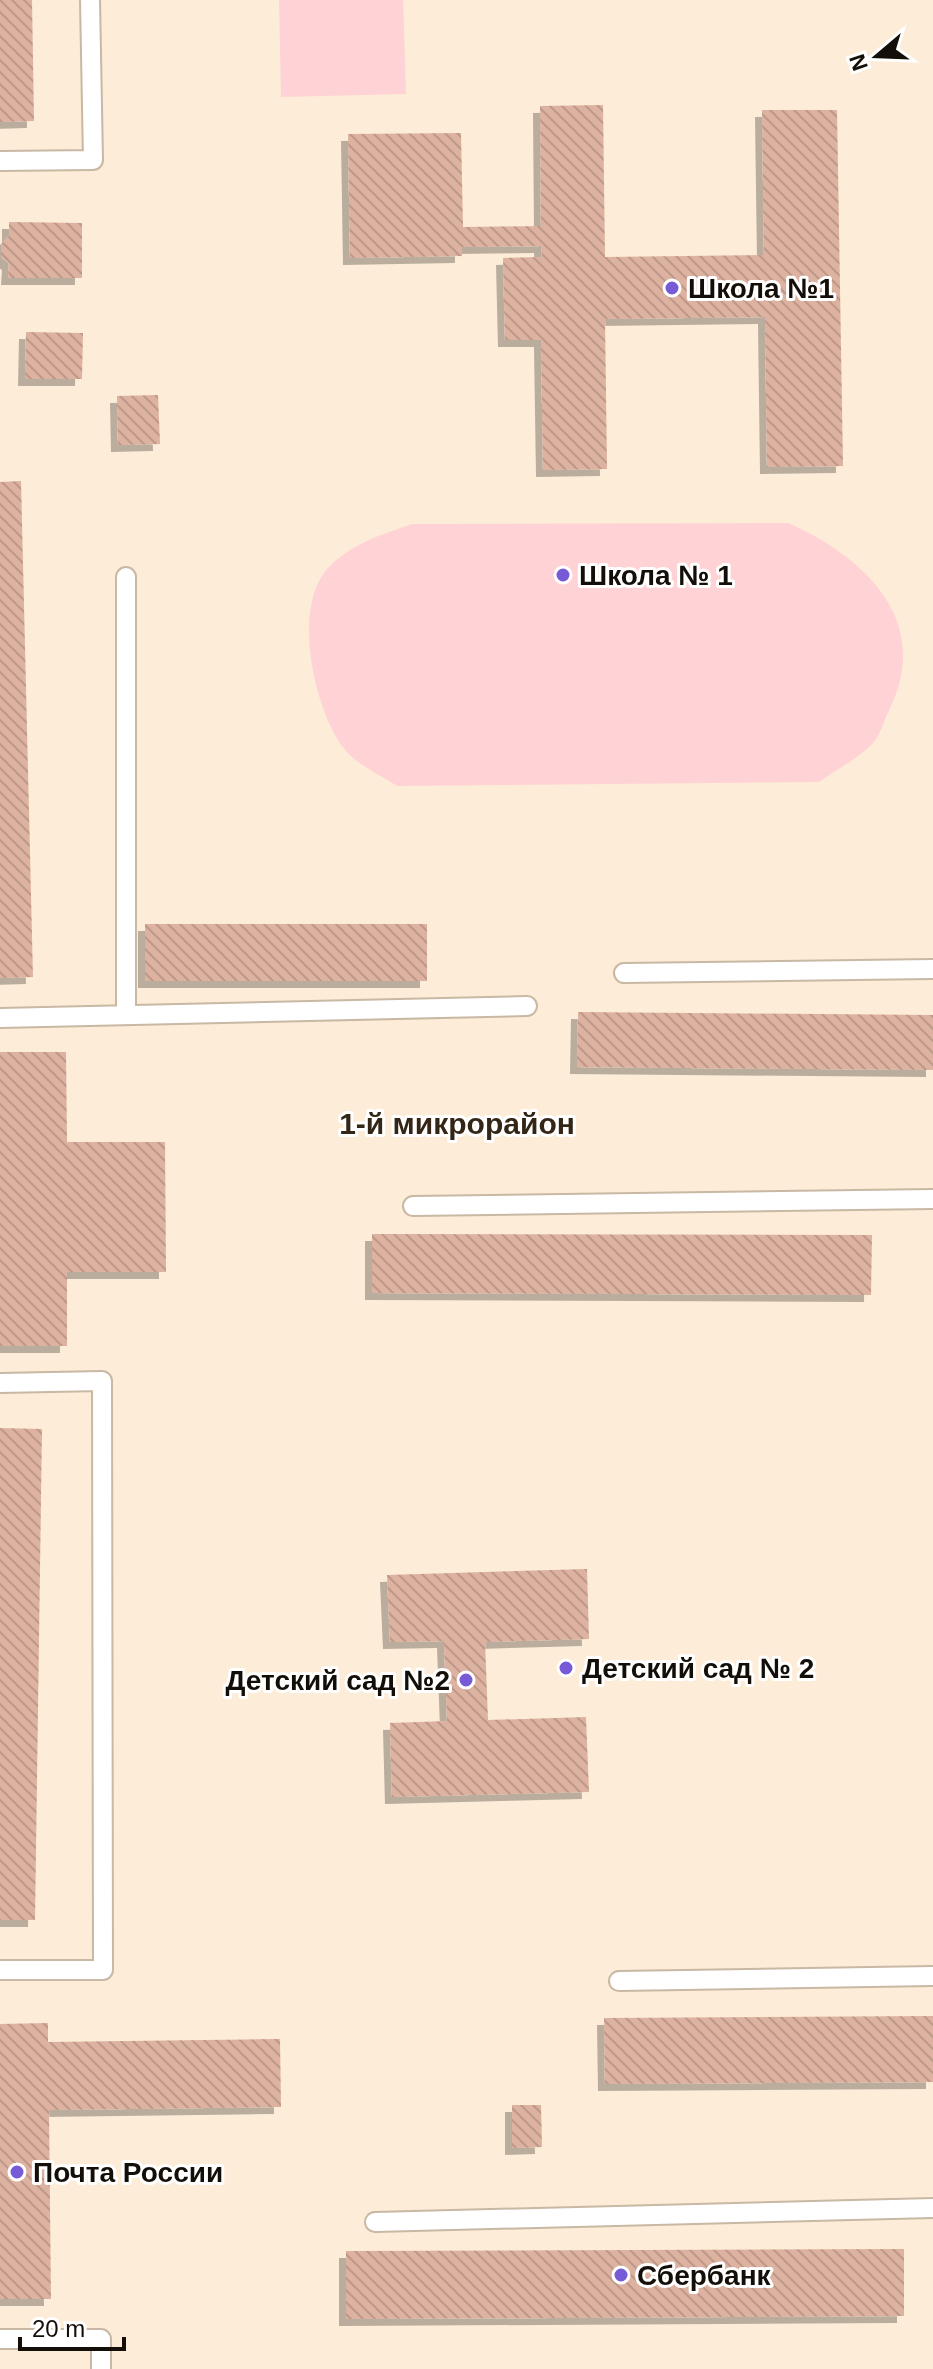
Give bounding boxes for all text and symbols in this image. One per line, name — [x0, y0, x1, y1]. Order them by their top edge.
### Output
north arrow — [837, 16, 917, 96]
text: N — [844, 51, 873, 74]
place label: Школа №1 — [688, 273, 834, 304]
marker: Школа №1 — [663, 279, 681, 297]
place label: Школа № 1 — [579, 560, 733, 591]
marker: Школа № 1 — [554, 566, 572, 584]
district label: 1-й микрорайон — [339, 1107, 575, 1140]
place label: Детский сад № 2 — [582, 1653, 814, 1684]
marker: Детский сад № 2 — [557, 1659, 575, 1677]
place label: Детский сад №2 — [226, 1665, 450, 1696]
marker: Детский сад №2 — [457, 1671, 475, 1689]
place label: Почта России — [33, 2157, 223, 2188]
marker: Почта России — [8, 2163, 26, 2181]
place label: Сбербанк — [637, 2260, 772, 2291]
marker: Сбербанк — [612, 2266, 630, 2284]
scale bar — [20, 2301, 124, 2351]
text: 20 m — [32, 2315, 85, 2342]

